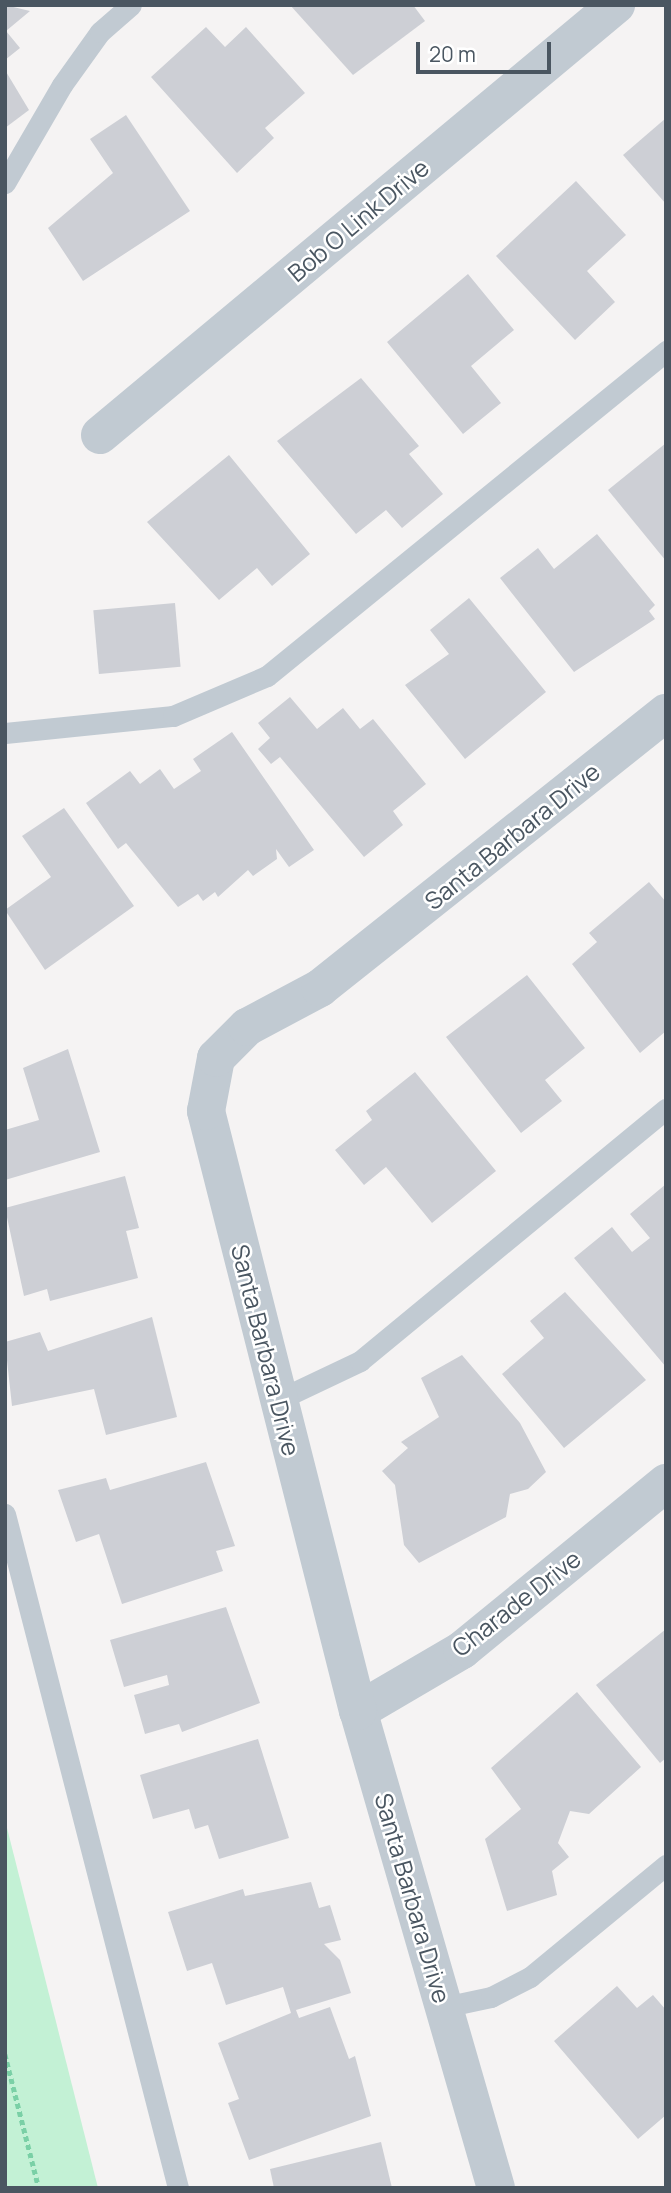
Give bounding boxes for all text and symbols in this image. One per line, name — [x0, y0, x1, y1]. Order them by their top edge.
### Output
scale bar — [419, 28, 554, 72]
text: 20 m — [429, 40, 476, 68]
street label: Bob O Link Drive — [282, 153, 434, 287]
street label: Santa Barbara Drive — [419, 757, 605, 915]
street label: Santa Barbara Drive — [226, 1241, 306, 1459]
street label: Charade Drive — [446, 1544, 586, 1662]
street label: Santa Barbara Drive — [369, 1790, 457, 2006]

